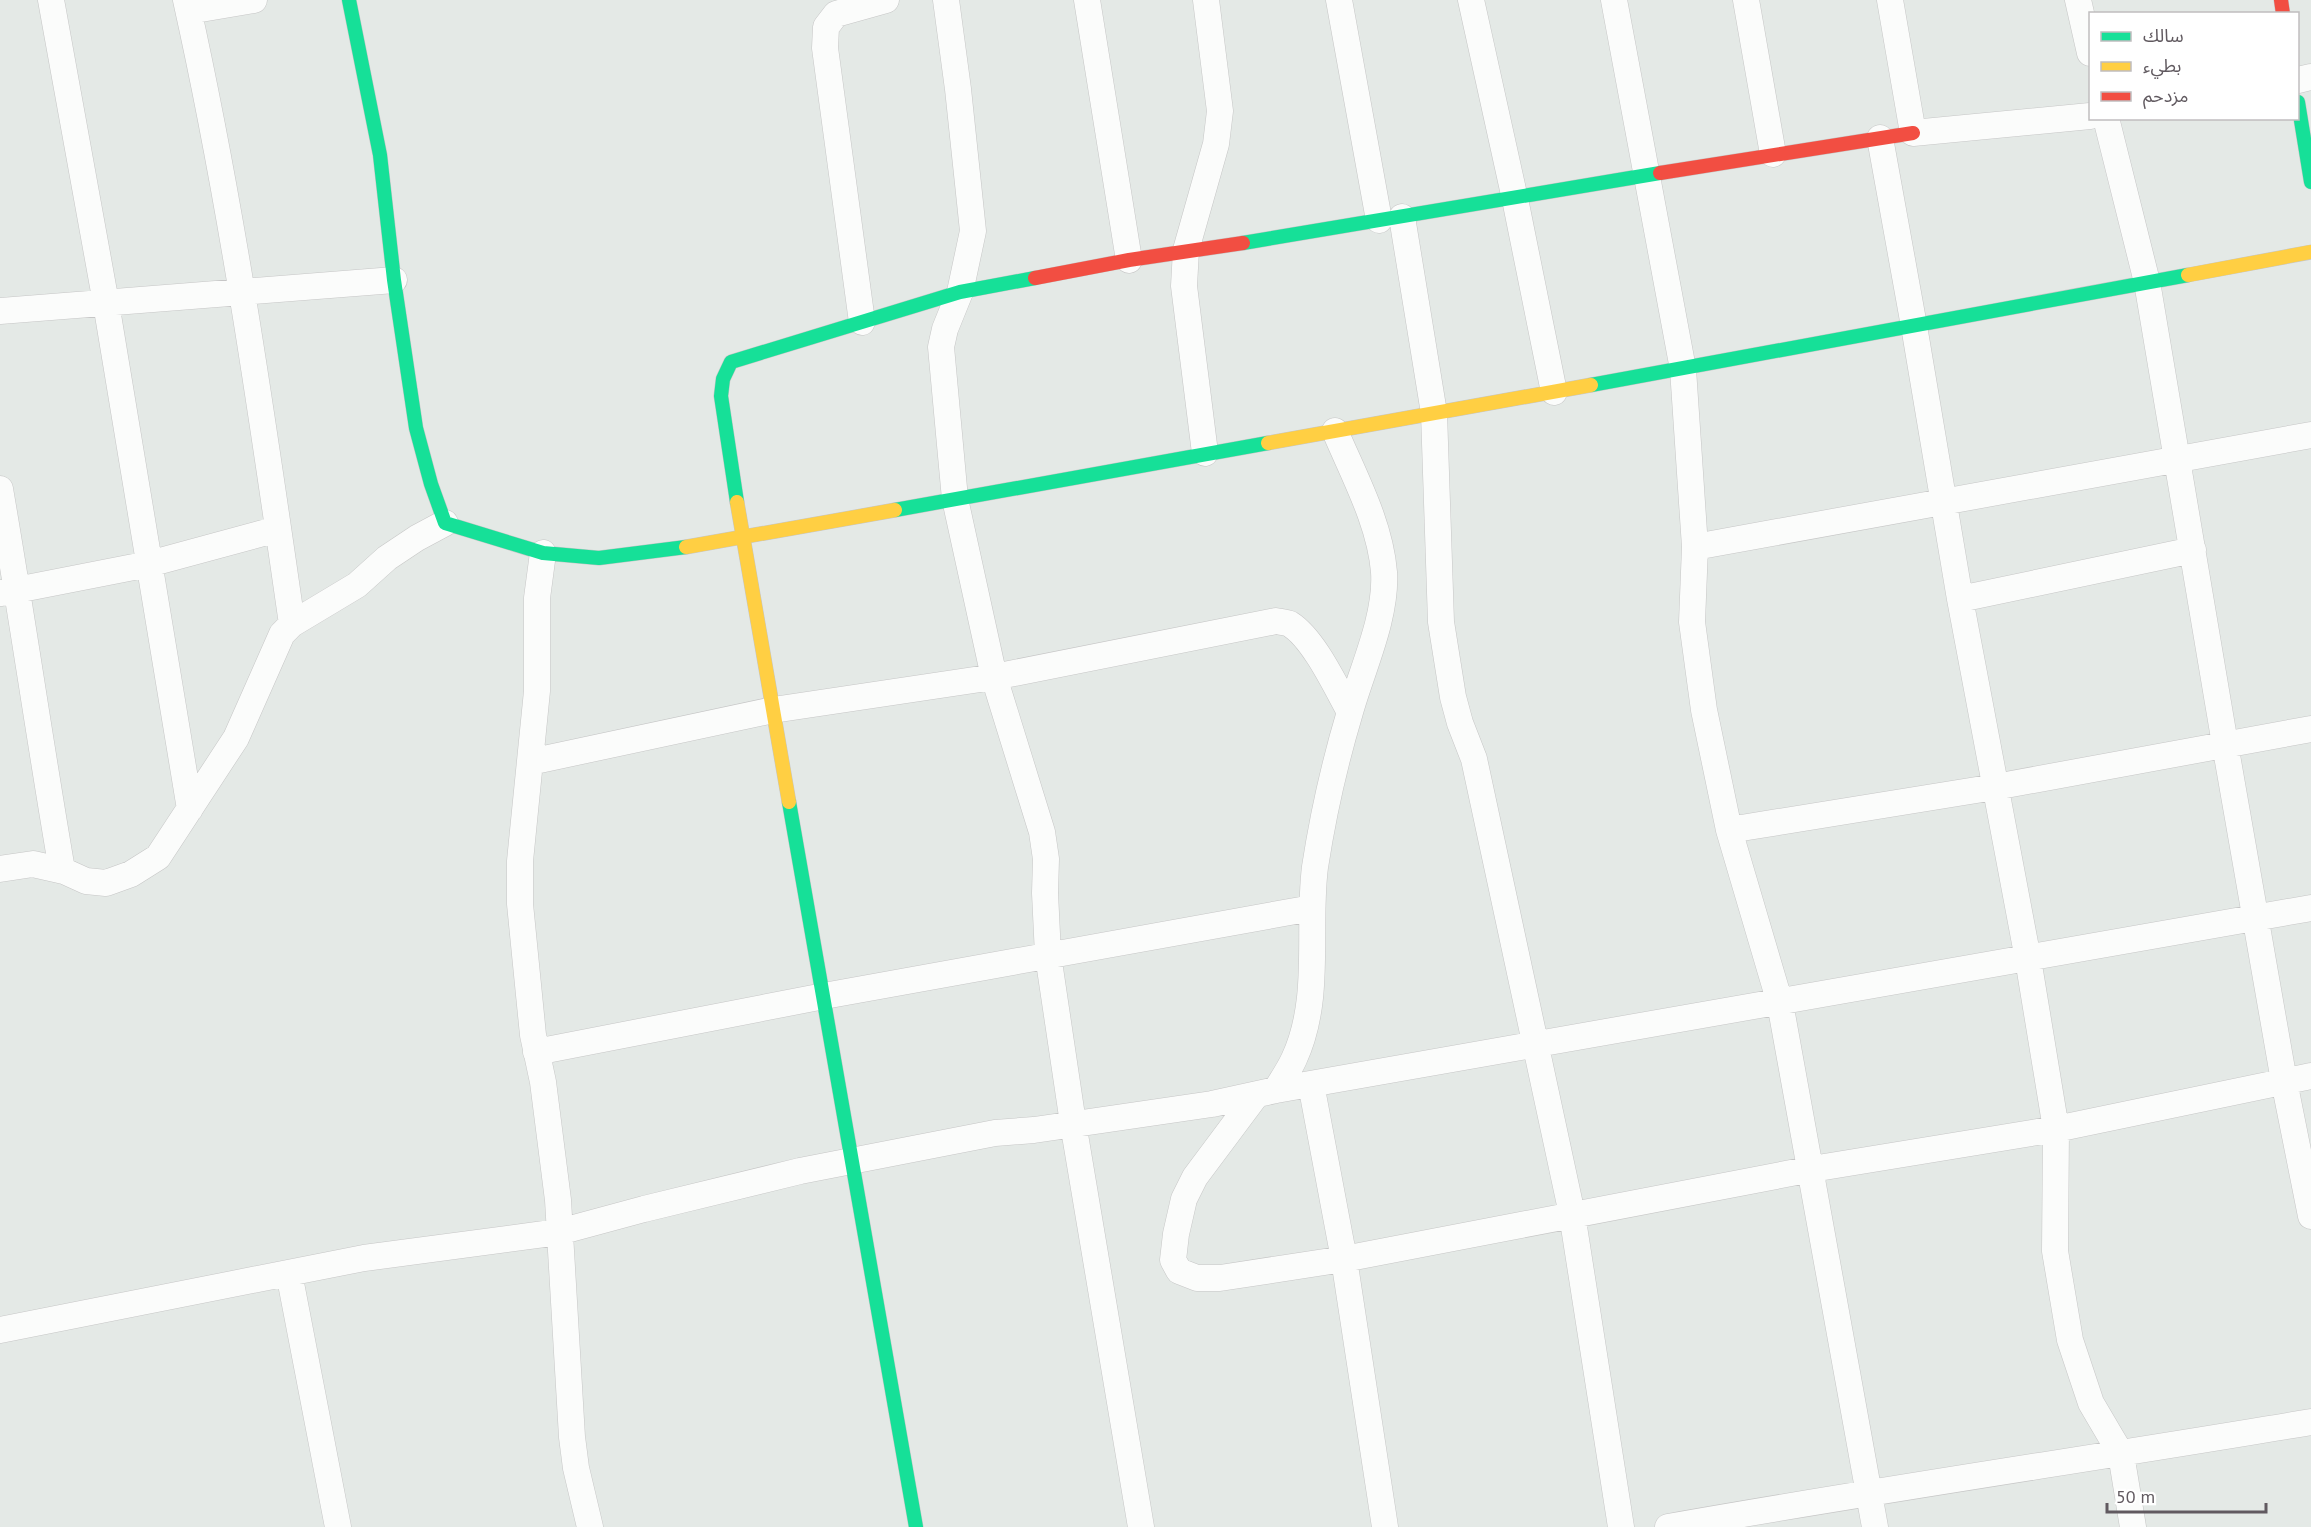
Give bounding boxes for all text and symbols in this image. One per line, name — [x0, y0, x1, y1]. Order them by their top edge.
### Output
legend — [2089, 12, 2299, 120]
text: سالك — [2143, 24, 2184, 47]
text: بطيء — [2143, 54, 2181, 79]
text: مزدحم — [2143, 84, 2188, 109]
scale bar — [2107, 1476, 2266, 1514]
text: 50 m — [2116, 1485, 2155, 1508]

